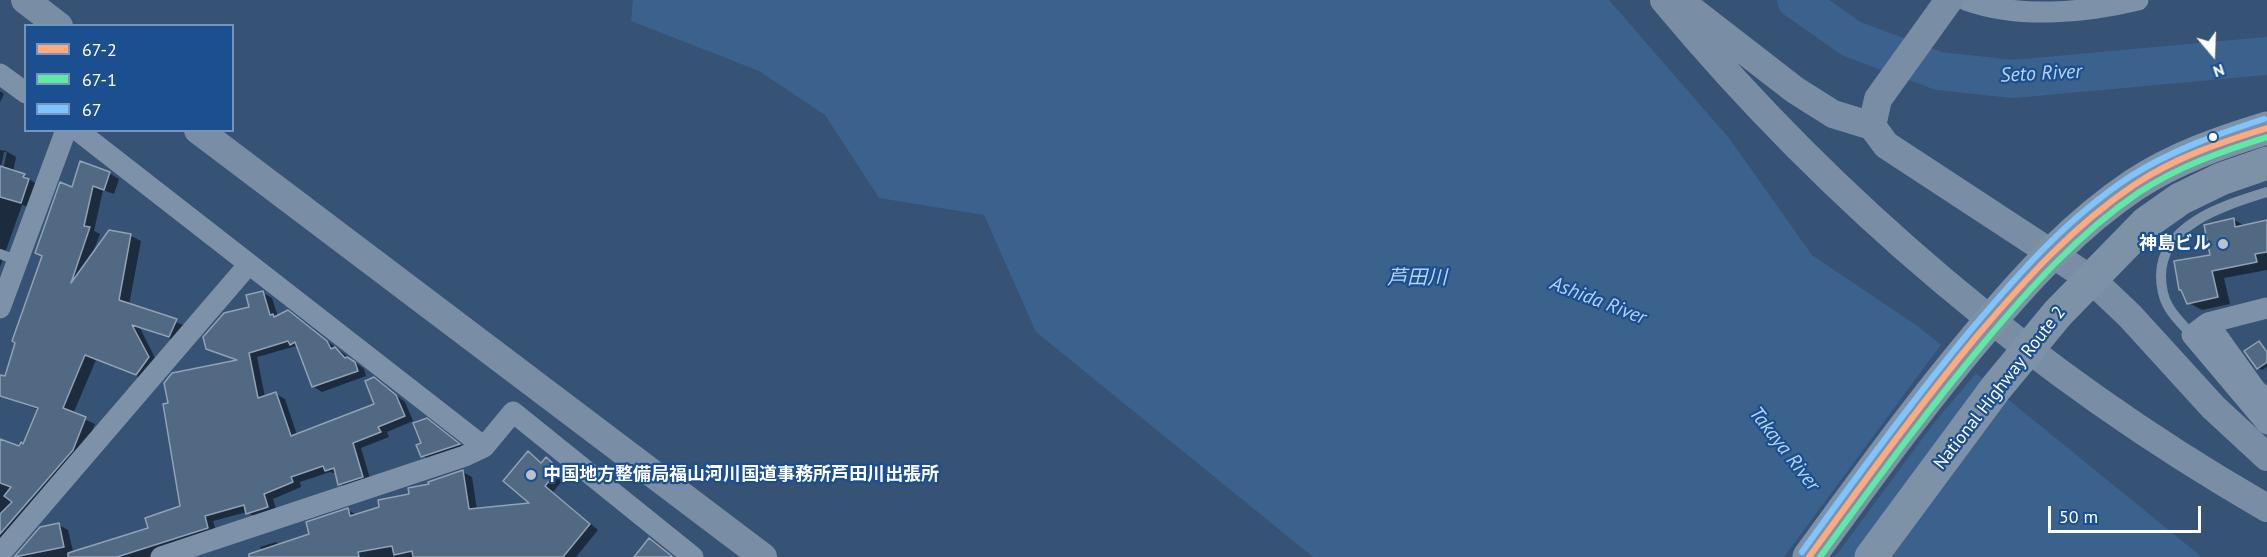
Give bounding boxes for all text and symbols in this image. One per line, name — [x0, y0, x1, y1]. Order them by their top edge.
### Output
legend — [24, 24, 234, 132]
north arrow — [2183, 24, 2243, 84]
text: 67-2 — [82, 38, 117, 61]
water label: Seto River — [2000, 60, 2082, 88]
text: N — [2211, 60, 2227, 82]
text: 67-1 — [82, 68, 117, 91]
text: 67 — [82, 98, 102, 121]
unlabelled marker — [2207, 131, 2219, 143]
place label: 神島ビル — [2139, 233, 2211, 255]
marker: 神島ビル — [2216, 237, 2230, 251]
water label: 芦田川 — [1387, 266, 1447, 290]
water label: Ashida River — [1547, 272, 1649, 330]
street label: National Highway Route 2 — [1930, 302, 2070, 474]
water label: Takaya River — [1744, 402, 1824, 496]
place label: 中国地方整備局福山河川国道事務所芦田川出張所 — [543, 464, 939, 486]
marker: 中国地方整備局福山河川国道事務所芦田川出張所 — [524, 468, 538, 482]
scale bar — [2051, 494, 2204, 532]
text: 50 m — [2059, 505, 2098, 528]

